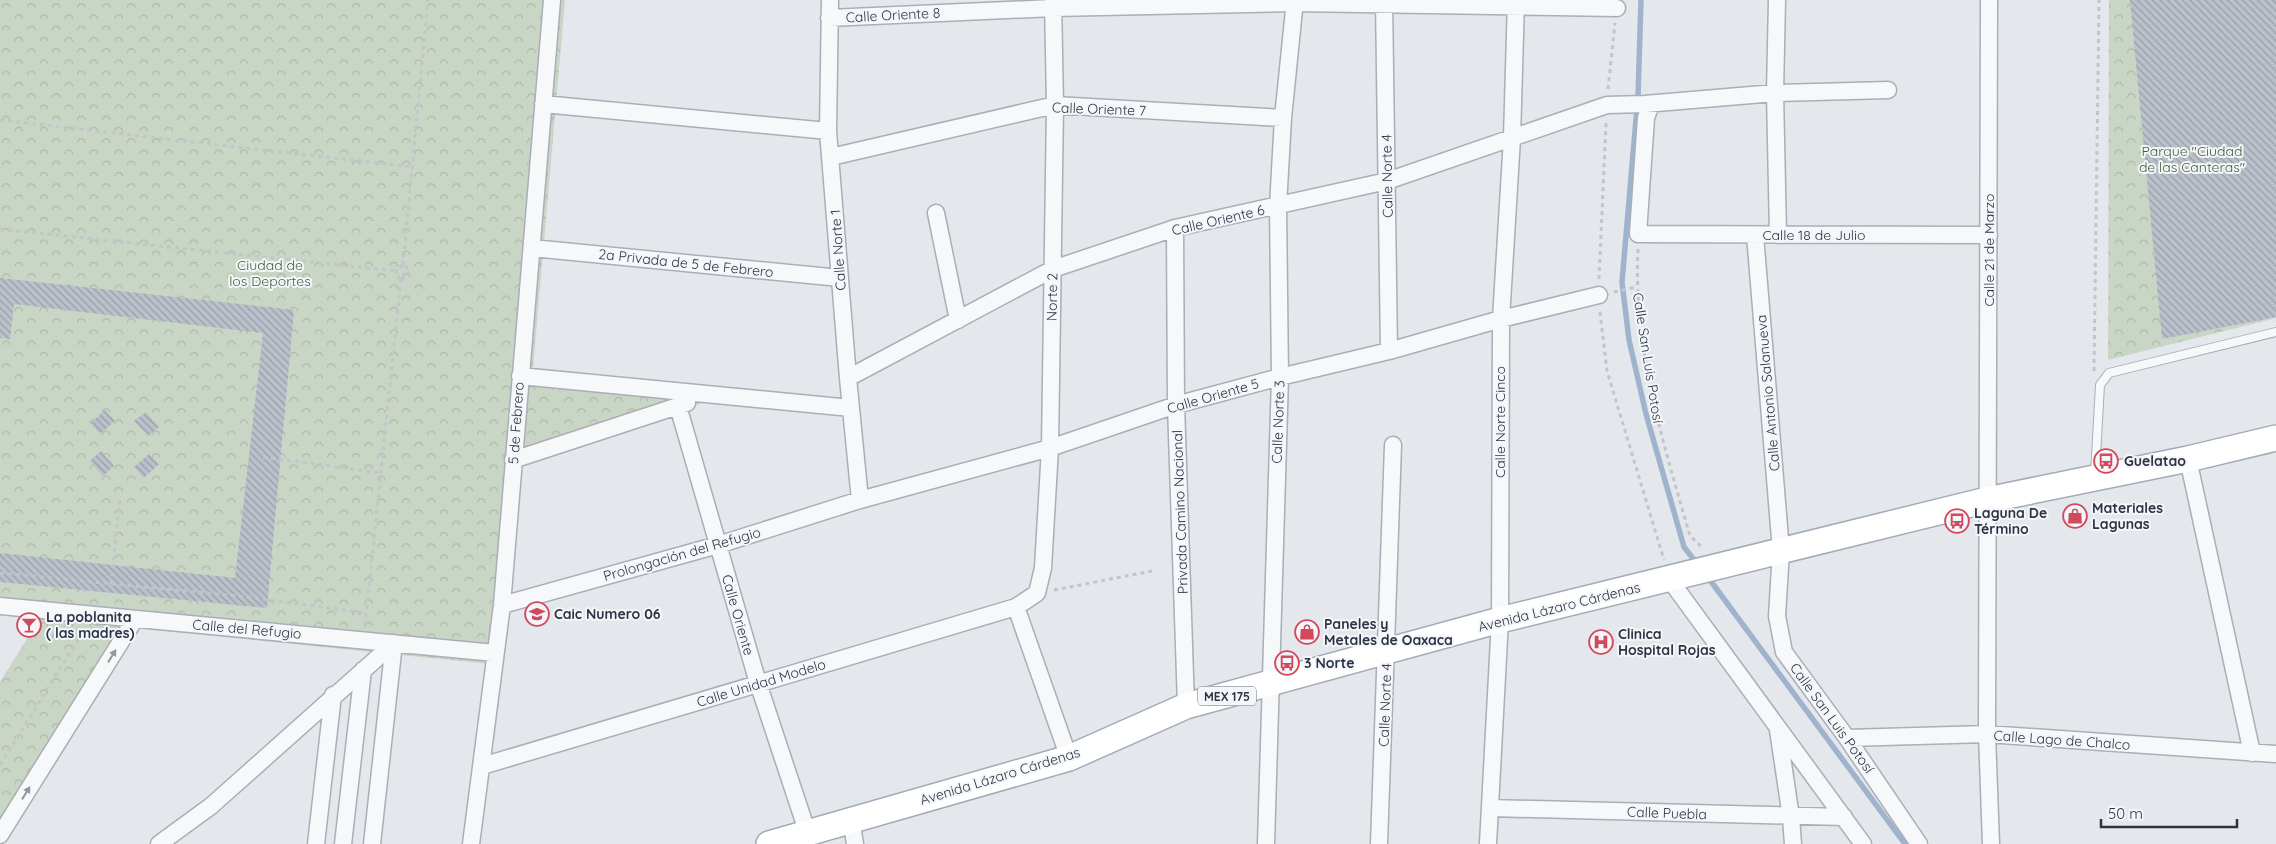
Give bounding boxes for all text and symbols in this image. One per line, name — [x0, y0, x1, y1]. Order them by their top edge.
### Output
street label: Calle Oriente 8 — [845, 4, 941, 26]
street label: Calle Oriente 7 — [1052, 98, 1146, 120]
street label: Calle Norte 4 — [1377, 134, 1397, 218]
park label: Parque "Ciudad de las Canteras" — [2139, 142, 2245, 176]
street label: Calle 21 de Marzo — [1980, 193, 1998, 307]
street label: Calle Oriente 6 — [1170, 200, 1267, 239]
street label: Calle Norte 1 — [826, 209, 850, 291]
street label: Calle 18 de Julio — [1762, 226, 1866, 244]
street label: 2a Privada de 5 de Febrero — [598, 245, 774, 281]
park label: Ciudad de los Deportes — [229, 256, 311, 290]
street label: Norte 2 — [1043, 273, 1061, 321]
street label: Calle San Luis Potosí — [1629, 291, 1667, 425]
street label: Calle Antonio Salanueva — [1752, 314, 1784, 472]
street label: Calle Norte Cinco — [1491, 366, 1509, 478]
street label: Calle Oriente 5 — [1165, 374, 1261, 418]
street label: Calle Norte 3 — [1268, 380, 1288, 464]
street label: 5 de Febrero — [504, 381, 528, 465]
street label: Privada Camino Nacional — [1168, 430, 1192, 594]
bus stop icon: Guelatao — [2093, 448, 2119, 474]
place label: Guelatao — [2124, 452, 2186, 470]
place label: Materiales Lagunas — [2092, 499, 2163, 533]
shop icon: Materiales Lagunas — [2062, 503, 2088, 529]
place label: Laguna De Término — [1974, 504, 2047, 538]
bus stop icon: Laguna De Término — [1944, 508, 1970, 534]
street label: Prolongación del Refugio — [601, 523, 763, 585]
street label: Calle Oriente — [718, 572, 758, 658]
street label: Avenida Lázaro Cárdenas — [1476, 578, 1642, 636]
school or university icon: Caic Numero 06 — [524, 601, 550, 627]
place label: Caic Numero 06 — [554, 605, 661, 623]
place label: La poblanita ( las madres) — [46, 608, 134, 642]
bar icon: La poblanita ( las madres) — [16, 612, 42, 638]
street label: Calle del Refugio — [192, 615, 302, 643]
place label: Paneles y Metales de Oaxaca — [1324, 615, 1453, 649]
shop icon: Paneles y Metales de Oaxaca — [1294, 619, 1320, 645]
place label: Clinica Hospital Rojas — [1618, 625, 1716, 659]
hospital icon: Clinica Hospital Rojas — [1588, 629, 1614, 655]
one-way arrow — [107, 649, 117, 662]
bus stop icon: 3 Norte — [1274, 650, 1300, 676]
place label: 3 Norte — [1304, 654, 1354, 672]
street label: Calle Unidad Modelo — [694, 655, 828, 711]
street label: Calle San Luis Potosí — [1786, 659, 1878, 777]
street label: Calle Norte 4 — [1375, 663, 1395, 747]
road number: MEX 175 — [1198, 686, 1256, 706]
street label: Calle Lago de Chalco — [1993, 726, 2131, 754]
street label: Avenida Lázaro Cárdenas — [918, 743, 1082, 809]
one-way arrow — [21, 787, 31, 800]
scale bar — [2101, 796, 2237, 828]
street label: Calle Puebla — [1627, 803, 1707, 823]
text: 50 m — [2108, 804, 2143, 823]

